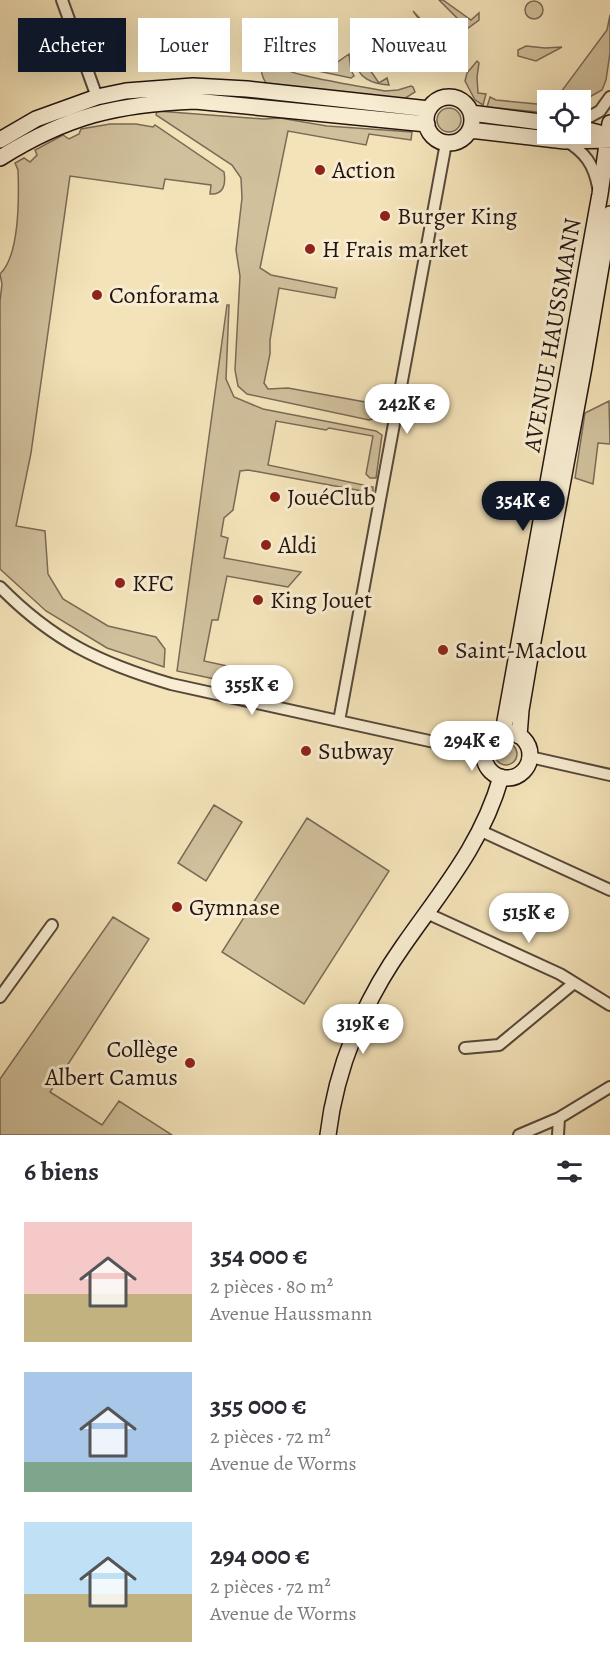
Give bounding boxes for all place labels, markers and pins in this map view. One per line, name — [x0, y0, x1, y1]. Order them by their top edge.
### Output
place label: Action — [331, 154, 396, 186]
marker: Action — [313, 163, 327, 177]
place label: Burger King — [397, 200, 517, 232]
marker: Burger King — [378, 209, 392, 223]
place label: H Frais market — [322, 233, 469, 265]
marker: H Frais market — [303, 242, 317, 256]
place label: Conforama — [109, 279, 220, 311]
marker: Conforama — [90, 288, 104, 302]
pin: 242K € — [358, 384, 456, 435]
place label: JouéClub — [287, 481, 376, 513]
pin: 354K € — [474, 481, 572, 532]
marker: JouéClub — [268, 490, 282, 504]
place label: Aldi — [277, 529, 317, 561]
marker: Aldi — [259, 538, 273, 552]
place label: KFC — [132, 567, 174, 599]
marker: KFC — [113, 576, 127, 590]
place label: King Jouet — [270, 584, 372, 616]
marker: King Jouet — [251, 593, 265, 607]
place label: Saint-Maclou — [455, 634, 587, 666]
marker: Saint-Maclou — [436, 643, 450, 657]
pin: 355K € — [203, 665, 301, 716]
pin: 294K € — [423, 721, 521, 772]
place label: Subway — [318, 735, 394, 767]
marker: Subway — [299, 744, 313, 758]
place label: Gymnase — [189, 891, 280, 923]
pin: 515K € — [480, 893, 578, 944]
marker: Gymnase — [170, 900, 184, 914]
pin: 319K € — [314, 1004, 412, 1055]
place label: Collège Albert Camus — [44, 1033, 178, 1093]
marker: Collège Albert Camus — [183, 1056, 197, 1070]

